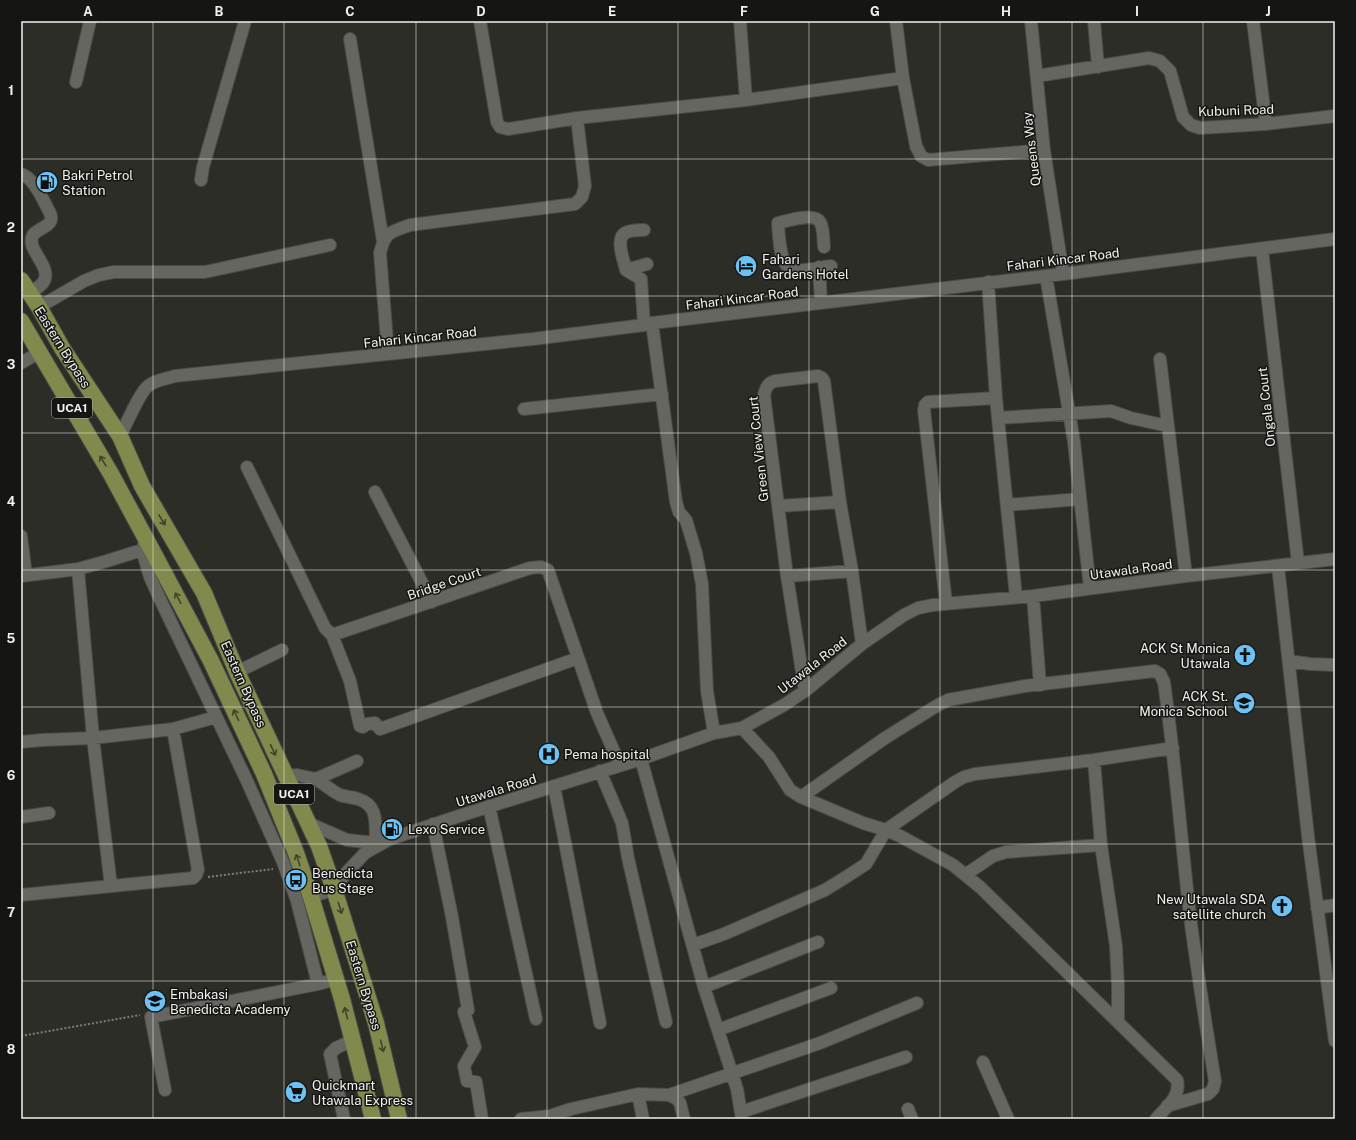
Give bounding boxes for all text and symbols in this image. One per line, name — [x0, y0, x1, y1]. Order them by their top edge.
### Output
text: A — [83, 4, 93, 19]
text: B — [215, 4, 224, 19]
text: C — [345, 4, 355, 19]
text: D — [476, 4, 486, 19]
text: E — [608, 4, 616, 19]
text: F — [740, 4, 748, 19]
text: G — [870, 4, 880, 19]
text: H — [1001, 4, 1011, 19]
text: I — [1135, 4, 1139, 19]
text: J — [1265, 4, 1271, 19]
text: 1 — [8, 83, 14, 98]
street label: Kubuni Road — [1198, 102, 1274, 119]
street label: Queens Way — [1020, 111, 1043, 187]
place label: Bakri Petrol Station — [62, 168, 133, 198]
fuel station icon: Bakri Petrol Station — [34, 169, 60, 195]
text: 2 — [7, 220, 15, 235]
street label: Fahari Kincar Road — [1006, 245, 1120, 274]
place label: Fahari Gardens Hotel — [762, 252, 849, 282]
hotel icon: Fahari Gardens Hotel — [733, 253, 759, 279]
street label: Fahari Kincar Road — [685, 284, 799, 313]
street label: Eastern Bypass — [32, 304, 94, 391]
street label: Fahari Kincar Road — [363, 324, 477, 351]
text: 3 — [7, 357, 16, 372]
street label: Ongala Court — [1255, 366, 1278, 448]
street label: Green View Court — [746, 395, 771, 502]
road number: UCA1 — [52, 398, 92, 418]
one-way arrow — [99, 456, 107, 467]
text: 4 — [7, 494, 16, 509]
one-way arrow — [159, 514, 167, 526]
street label: Utawala Road — [1089, 556, 1173, 583]
street label: Bridge Court — [405, 564, 483, 603]
one-way arrow — [174, 593, 181, 605]
text: 5 — [7, 631, 16, 646]
street label: Utawala Road — [775, 634, 850, 697]
street label: Eastern Bypass — [218, 639, 269, 730]
place label: ACK St Monica Utawala — [1140, 641, 1230, 671]
church icon: ACK St Monica Utawala — [1232, 642, 1258, 668]
place label: ACK St. Monica School — [1139, 689, 1228, 719]
school or university icon: ACK St. Monica School — [1231, 690, 1257, 716]
one-way arrow — [232, 709, 239, 721]
hospital icon: Pema hospital — [536, 741, 562, 767]
one-way arrow — [270, 744, 277, 756]
place label: Pema hospital — [564, 747, 650, 762]
text: 6 — [7, 768, 16, 783]
street label: Utawala Road — [454, 771, 538, 810]
road number: UCA1 — [274, 784, 314, 804]
fuel station icon: Lexo Service — [379, 816, 405, 842]
place label: Lexo Service — [408, 822, 485, 837]
one-way arrow — [294, 853, 301, 866]
place label: Benedicta Bus Stage — [312, 866, 374, 896]
bus stop icon: Benedicta Bus Stage — [283, 867, 309, 893]
place label: New Utawala SDA satellite church — [1157, 892, 1266, 922]
church icon: New Utawala SDA satellite church — [1269, 893, 1295, 919]
one-way arrow — [337, 902, 344, 915]
text: 7 — [7, 905, 15, 920]
street label: Eastern Bypass — [343, 938, 384, 1032]
place label: Embakasi Benedicta Academy — [170, 987, 291, 1017]
school or university icon: Embakasi Benedicta Academy — [142, 988, 168, 1014]
one-way arrow — [342, 1007, 349, 1020]
one-way arrow — [378, 1039, 386, 1052]
text: 8 — [7, 1042, 16, 1057]
place label: Quickmart Utawala Express — [312, 1078, 413, 1108]
supermarket icon: Quickmart Utawala Express — [283, 1079, 309, 1105]

